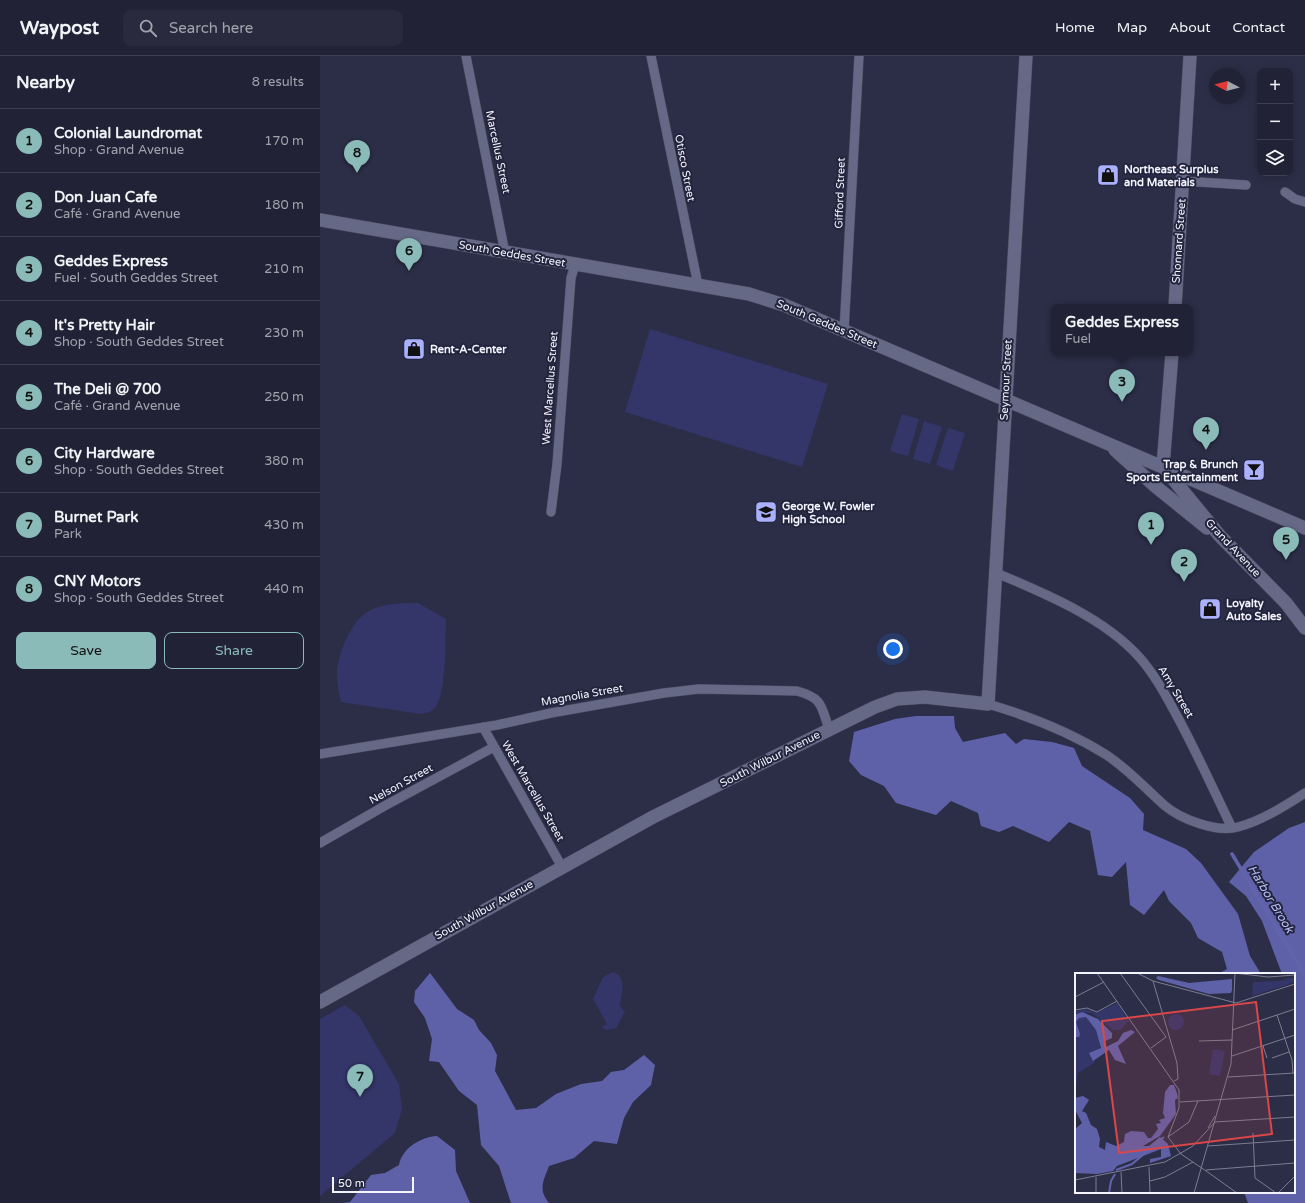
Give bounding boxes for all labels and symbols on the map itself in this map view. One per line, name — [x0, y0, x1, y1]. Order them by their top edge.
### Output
north arrow — [1209, 68, 1245, 104]
street label: Marcellus Street — [483, 109, 513, 195]
street label: Otisco Street — [672, 133, 698, 203]
pin: 8 — [344, 140, 370, 173]
street label: Gifford Street — [832, 157, 848, 229]
shop icon: Northeast Surplus and Materials — [1095, 162, 1121, 188]
place label: Northeast Surplus and Materials — [1124, 163, 1219, 189]
street label: Shonnard Street — [1170, 198, 1188, 284]
pin: 6 — [396, 238, 422, 271]
street label: South Geddes Street — [458, 238, 566, 270]
street label: South Geddes Street — [775, 297, 879, 351]
street label: West Marcellus Street — [540, 331, 560, 445]
shop icon: Rent-A-Center — [401, 336, 427, 362]
street label: Seymour Street — [997, 339, 1015, 421]
place label: Rent-A-Center — [430, 343, 507, 356]
pin: 3 — [1109, 369, 1135, 402]
pin: 4 — [1193, 417, 1219, 450]
bar icon: Trap & Brunch Sports Entertainment — [1241, 457, 1267, 483]
place label: Trap & Brunch Sports Entertainment — [1126, 458, 1239, 485]
school or university icon: George W. Fowler High School — [753, 499, 779, 525]
place label: George W. Fowler High School — [782, 500, 875, 527]
pin: 1 — [1138, 512, 1164, 545]
street label: Grand Avenue — [1203, 516, 1263, 580]
pin: 5 — [1273, 527, 1299, 560]
pin: 2 — [1171, 549, 1197, 582]
shop icon: Loyalty Auto Sales — [1197, 596, 1223, 622]
place label: Loyalty Auto Sales — [1226, 597, 1282, 623]
your location — [883, 639, 903, 659]
street label: Amy Street — [1155, 664, 1197, 720]
street label: Magnolia Street — [540, 681, 624, 709]
street label: South Wilbur Avenue — [718, 728, 822, 790]
street label: West Marcellus Street — [499, 738, 567, 844]
street label: Nelson Street — [367, 761, 435, 807]
water label: Harbor Brook — [1245, 862, 1298, 937]
street label: South Wilbur Avenue — [433, 878, 535, 942]
inset map — [1075, 973, 1295, 1193]
pin: 7 — [347, 1064, 373, 1097]
scale bar — [332, 1175, 414, 1194]

